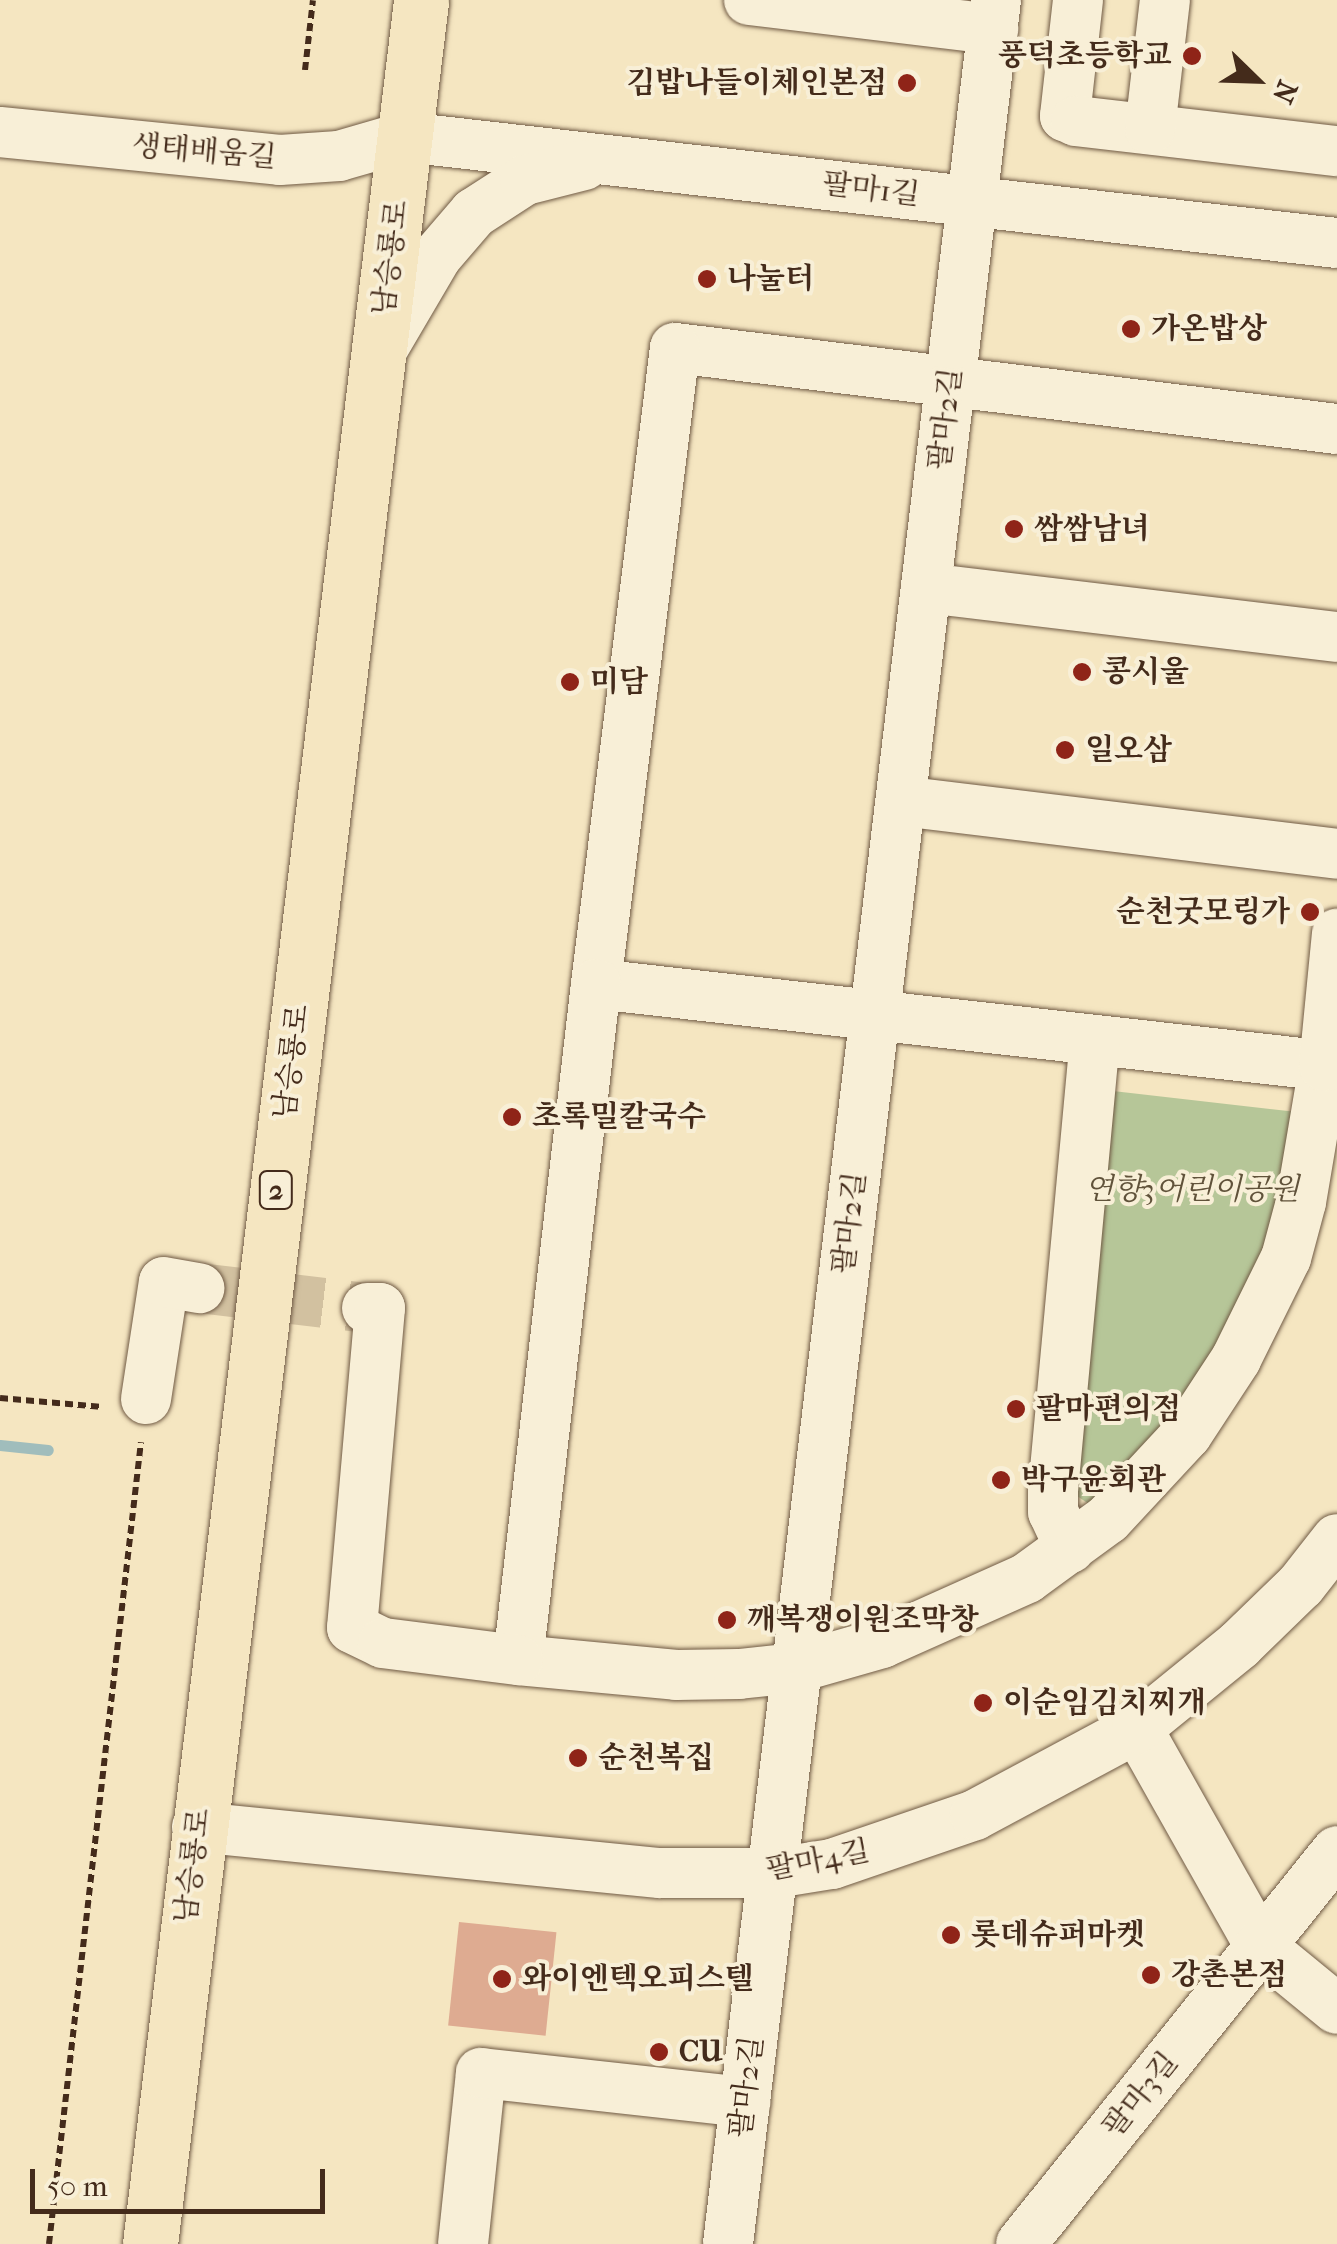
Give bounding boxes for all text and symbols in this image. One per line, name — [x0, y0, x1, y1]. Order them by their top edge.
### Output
north arrow — [1207, 30, 1307, 130]
place label: 풍덕초등학교 — [998, 38, 1172, 74]
marker: 풍덕초등학교 — [1181, 45, 1203, 67]
place label: 김밥나들이체인본점 — [626, 65, 887, 101]
marker: 김밥나들이체인본점 — [896, 72, 918, 94]
text: N — [1266, 76, 1304, 108]
street label: 생태배움길 — [130, 128, 278, 176]
street label: 팔마1길 — [820, 166, 922, 214]
street label: 남승룡로 — [366, 198, 416, 318]
place label: 나눌터 — [727, 261, 814, 297]
marker: 나눌터 — [696, 268, 718, 290]
place label: 가온밥상 — [1151, 311, 1267, 347]
marker: 가온밥상 — [1120, 318, 1142, 340]
street label: 팔마2길 — [922, 366, 970, 472]
place label: 쌈쌈남녀 — [1034, 511, 1150, 547]
marker: 쌈쌈남녀 — [1003, 518, 1025, 540]
place label: 콩시울 — [1102, 654, 1189, 690]
marker: 콩시울 — [1071, 661, 1093, 683]
place label: 미담 — [590, 664, 648, 700]
marker: 미담 — [559, 671, 581, 693]
place label: 일오삼 — [1085, 732, 1172, 768]
marker: 일오삼 — [1054, 739, 1076, 761]
place label: 순천굿모링가 — [1116, 894, 1290, 930]
marker: 순천굿모링가 — [1299, 901, 1321, 923]
street label: 남승룡로 — [267, 1002, 317, 1122]
place label: 초록밀칼국수 — [532, 1099, 706, 1135]
marker: 초록밀칼국수 — [501, 1106, 523, 1128]
road number: 2 — [258, 1167, 294, 1213]
street label: 팔마2길 — [826, 1170, 874, 1276]
park label: 연향3어린이공원 — [1084, 1172, 1300, 1208]
place label: 팔마편의점 — [1036, 1391, 1181, 1427]
marker: 팔마편의점 — [1005, 1398, 1027, 1420]
place label: 박구윤회관 — [1021, 1462, 1166, 1498]
marker: 박구윤회관 — [990, 1469, 1012, 1491]
place label: 깨복쟁이원조막창 — [747, 1602, 979, 1638]
marker: 깨복쟁이원조막창 — [716, 1609, 738, 1631]
place label: 이순임김치찌개 — [1003, 1685, 1206, 1721]
marker: 이순임김치찌개 — [972, 1692, 994, 1714]
place label: 순천복집 — [598, 1740, 714, 1776]
marker: 순천복집 — [567, 1747, 589, 1769]
street label: 남승룡로 — [168, 1806, 218, 1926]
street label: 팔마4길 — [763, 1833, 873, 1889]
place label: 롯데슈퍼마켓 — [971, 1917, 1145, 1953]
marker: 롯데슈퍼마켓 — [940, 1924, 962, 1946]
place label: 강촌본점 — [1171, 1957, 1287, 1993]
place label: 와이엔텍오피스텔 — [522, 1961, 754, 1997]
marker: 강촌본점 — [1140, 1964, 1162, 1986]
marker: 와이엔텍오피스텔 — [491, 1968, 513, 1990]
place label: CU — [679, 2034, 723, 2070]
street label: 팔마2길 — [723, 2034, 771, 2140]
marker: CU — [648, 2041, 670, 2063]
street label: 팔마3길 — [1096, 2045, 1186, 2145]
scale bar — [35, 2149, 330, 2211]
text: 50 m — [47, 2169, 108, 2204]

